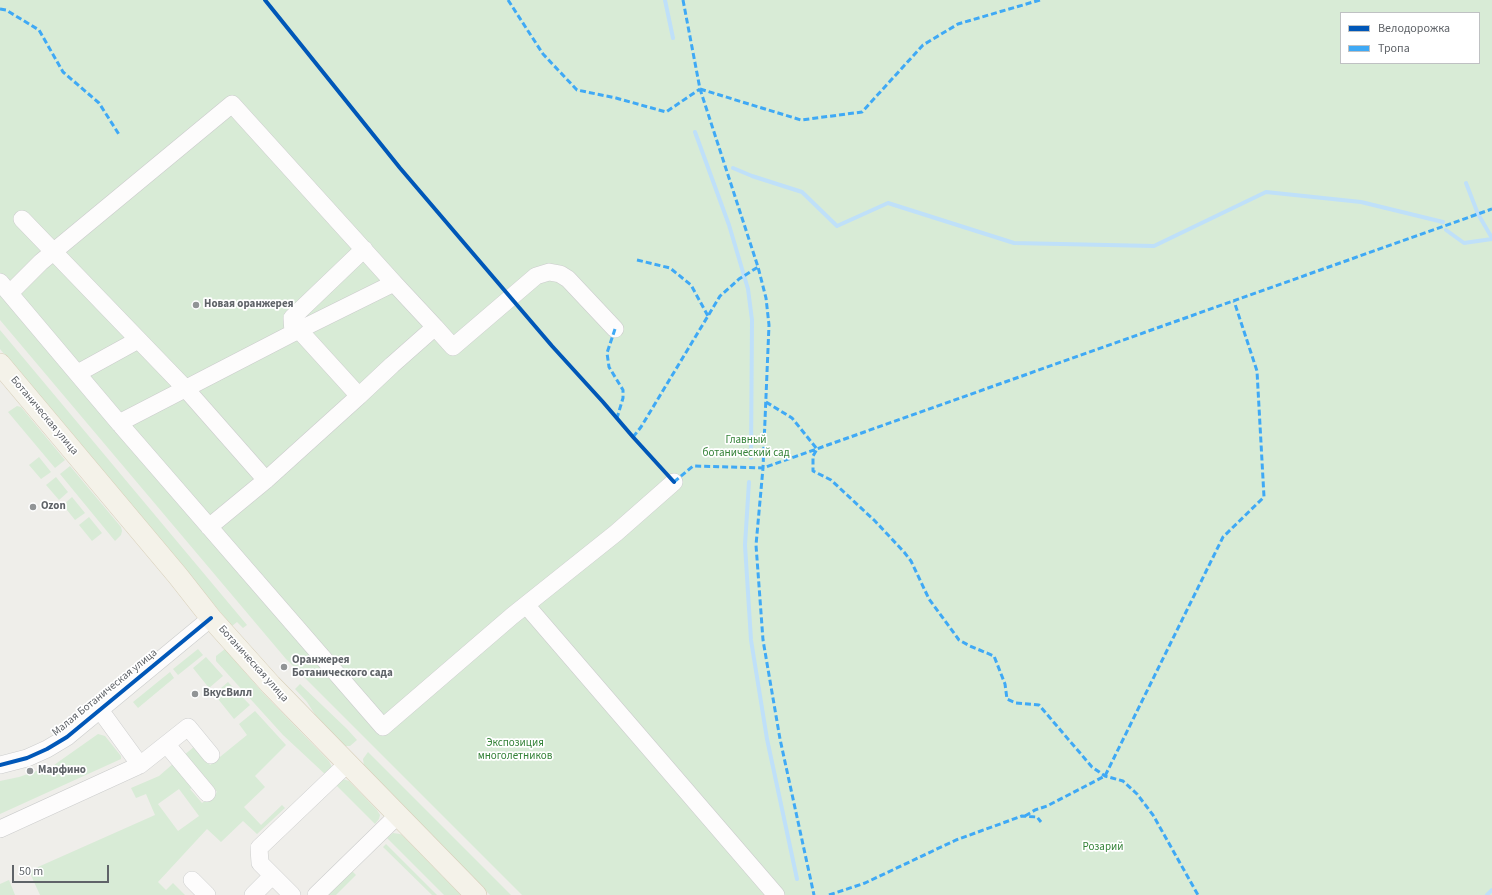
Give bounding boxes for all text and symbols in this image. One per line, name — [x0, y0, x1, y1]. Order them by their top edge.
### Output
legend — [1340, 12, 1480, 64]
text: Велодорожка — [1378, 20, 1450, 37]
text: Тропа — [1378, 40, 1410, 57]
place label: Новая оранжерея — [204, 298, 294, 312]
marker: Новая оранжерея — [191, 300, 201, 310]
street label: Ботаническая улица — [7, 374, 81, 458]
park label: Главный ботанический сад — [702, 434, 790, 460]
place label: Ozon — [41, 500, 66, 514]
marker: Ozon — [28, 502, 38, 512]
street label: Ботаническая улица — [215, 623, 291, 705]
street label: Малая Ботаническая улица — [50, 647, 160, 739]
place label: Оранжерея Ботанического сада — [292, 654, 393, 680]
marker: Оранжерея Ботанического сада — [279, 662, 289, 672]
place label: ВкусВилл — [203, 687, 252, 701]
marker: ВкусВилл — [190, 689, 200, 699]
park label: Экспозиция многолетников — [478, 737, 552, 763]
place label: Марфино — [38, 764, 86, 778]
marker: Марфино — [25, 766, 35, 776]
park label: Розарий — [1083, 841, 1123, 855]
scale bar — [14, 857, 111, 883]
text: 50 m — [19, 863, 43, 880]

